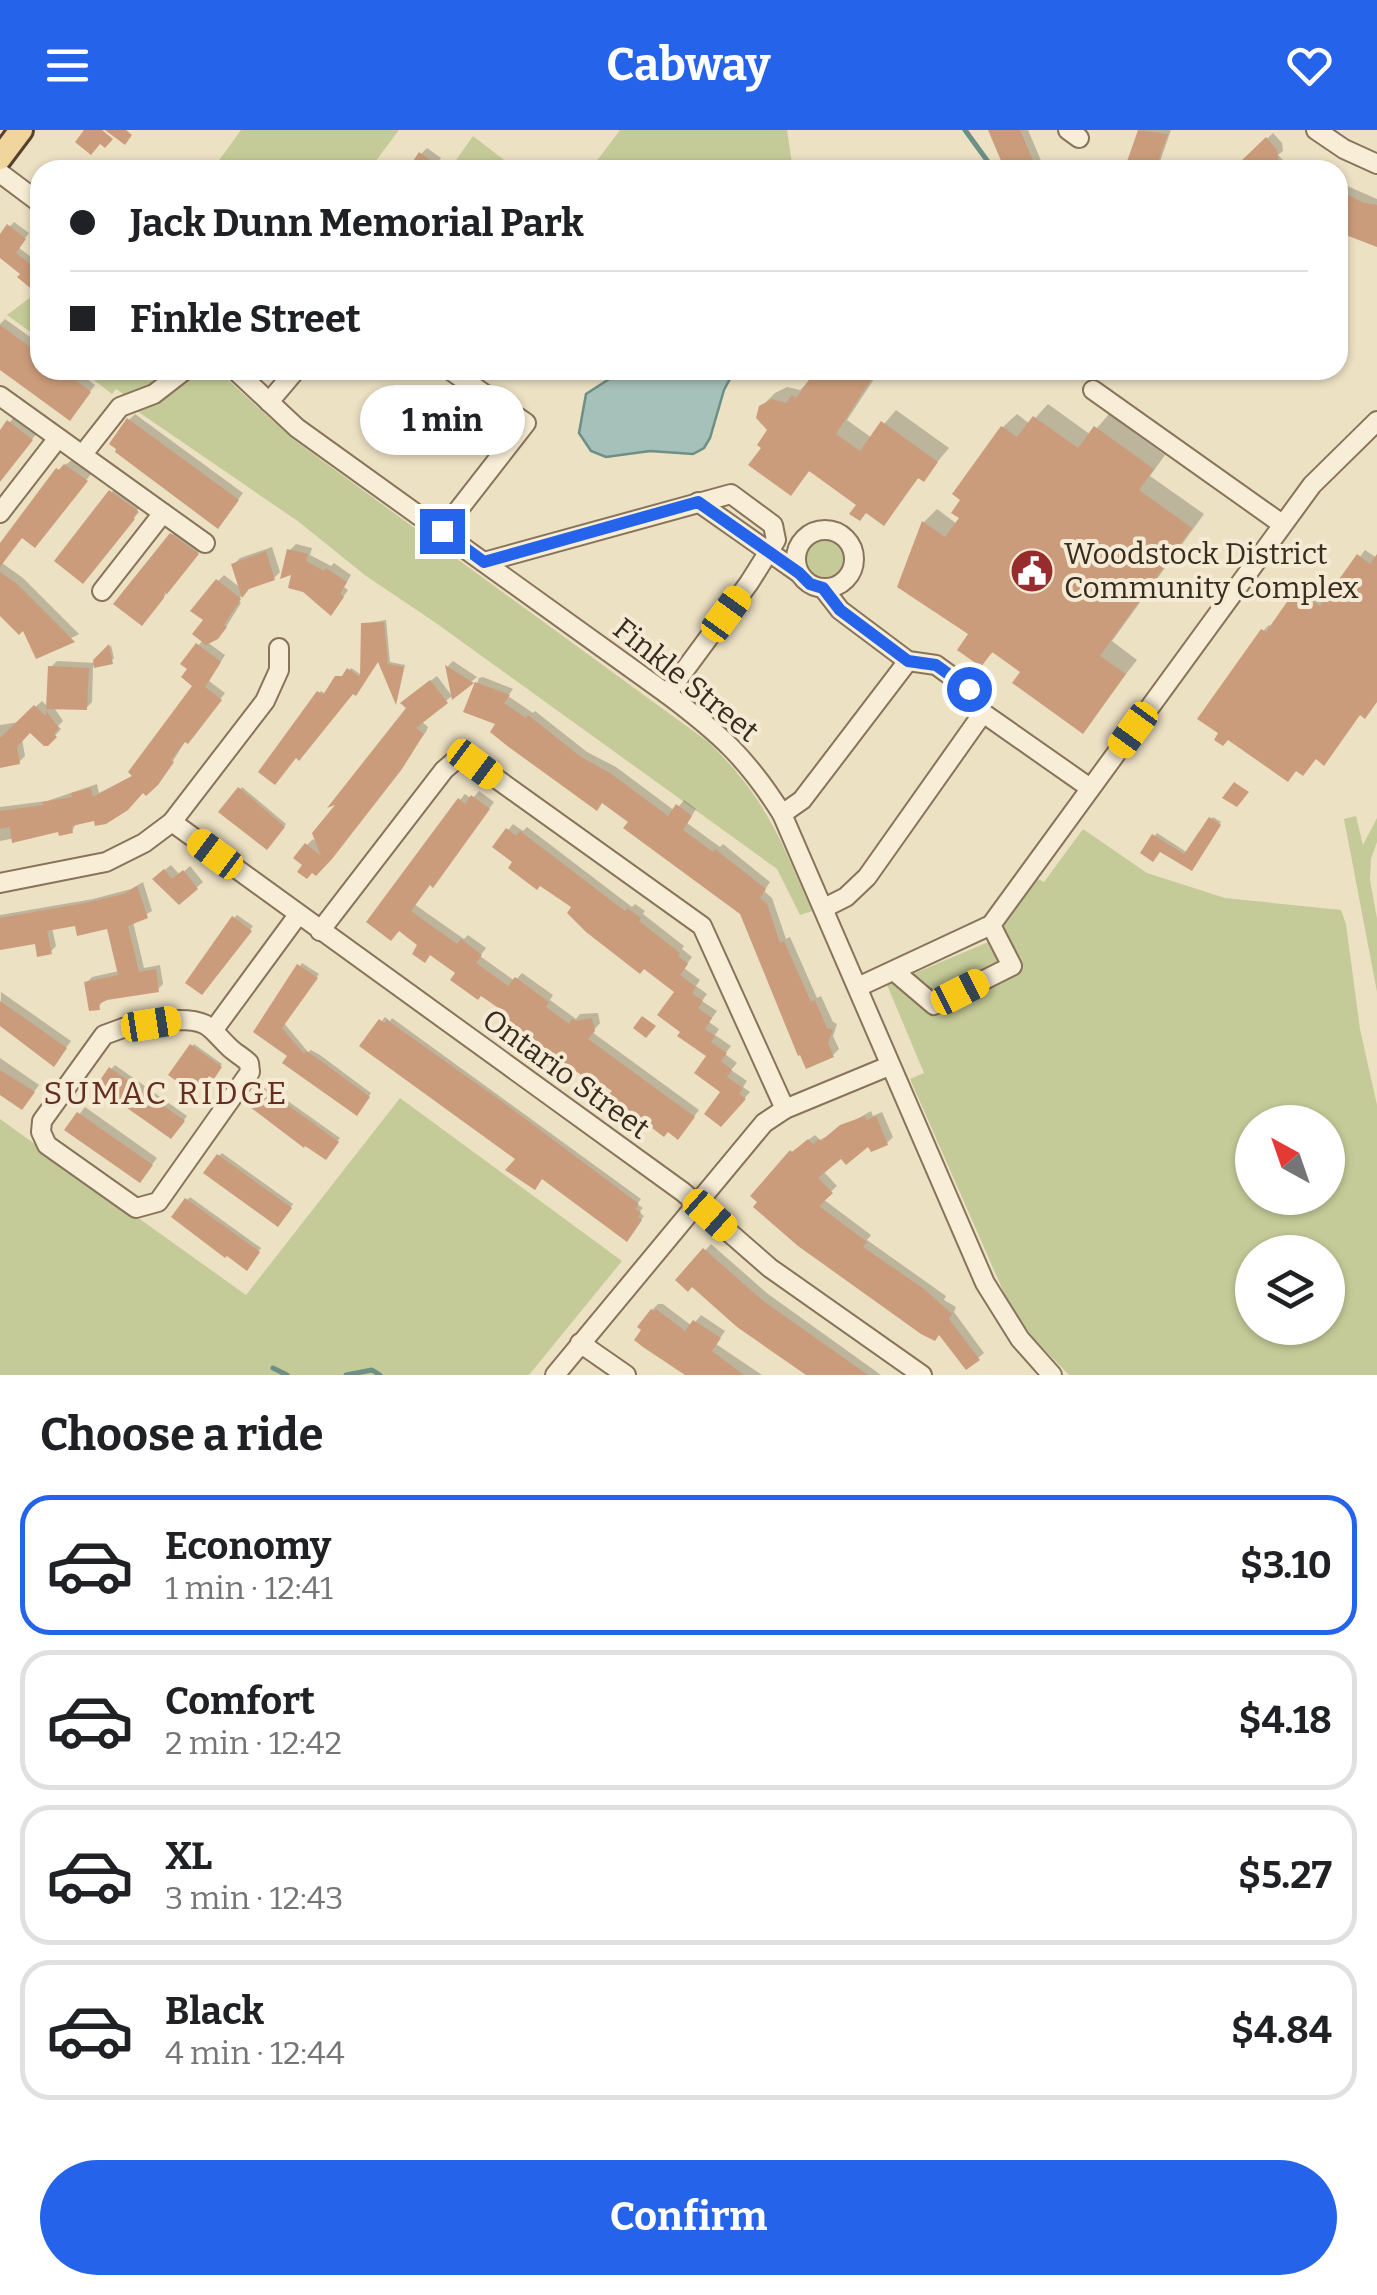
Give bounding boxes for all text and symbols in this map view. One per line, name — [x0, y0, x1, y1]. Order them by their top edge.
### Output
icon: menu — [40, 38, 95, 93]
text: Cabway — [606, 38, 771, 92]
icon: heart — [1282, 38, 1337, 93]
text: Jack Dunn Memorial Park — [130, 200, 584, 246]
text: Finkle Street — [130, 296, 361, 342]
callout: 1 min — [360, 386, 524, 456]
text: 1 min — [402, 401, 483, 439]
route end — [420, 509, 465, 554]
place label: Woodstock District Community Complex — [1064, 536, 1359, 606]
public building icon: Woodstock District Community Complex — [1009, 548, 1055, 594]
car — [696, 581, 756, 647]
street label: Finkle Street — [606, 610, 766, 750]
route start — [947, 667, 992, 712]
car — [1103, 697, 1163, 763]
car — [442, 734, 508, 794]
car — [182, 824, 248, 884]
car — [926, 965, 994, 1019]
street label: Ontario Street — [476, 1001, 657, 1147]
car — [119, 1004, 183, 1044]
district label: SUMAC RIDGE — [43, 1074, 289, 1112]
north arrow — [1235, 1105, 1345, 1215]
map controls — [1235, 1105, 1345, 1345]
car — [678, 1184, 742, 1246]
button: layers — [1235, 1235, 1345, 1345]
text: Choose a ride — [40, 1408, 323, 1462]
icon: car — [45, 1520, 135, 1610]
text: Economy — [165, 1523, 331, 1569]
text: $3.10 — [1240, 1542, 1332, 1588]
text: 1 min · 12:41 — [165, 1569, 333, 1607]
icon: car — [45, 1675, 135, 1765]
text: Comfort — [165, 1678, 315, 1724]
text: $4.18 — [1238, 1697, 1332, 1743]
text: 2 min · 12:42 — [165, 1724, 342, 1762]
icon: car — [45, 1830, 135, 1920]
text: XL — [165, 1833, 212, 1879]
text: $5.27 — [1238, 1852, 1332, 1898]
text: 3 min · 12:43 — [165, 1879, 344, 1917]
icon: car — [45, 1985, 135, 2075]
text: Black — [165, 1988, 264, 2034]
text: $4.84 — [1231, 2007, 1332, 2053]
text: 4 min · 12:44 — [165, 2034, 345, 2072]
button: Confirm — [40, 2160, 1337, 2275]

